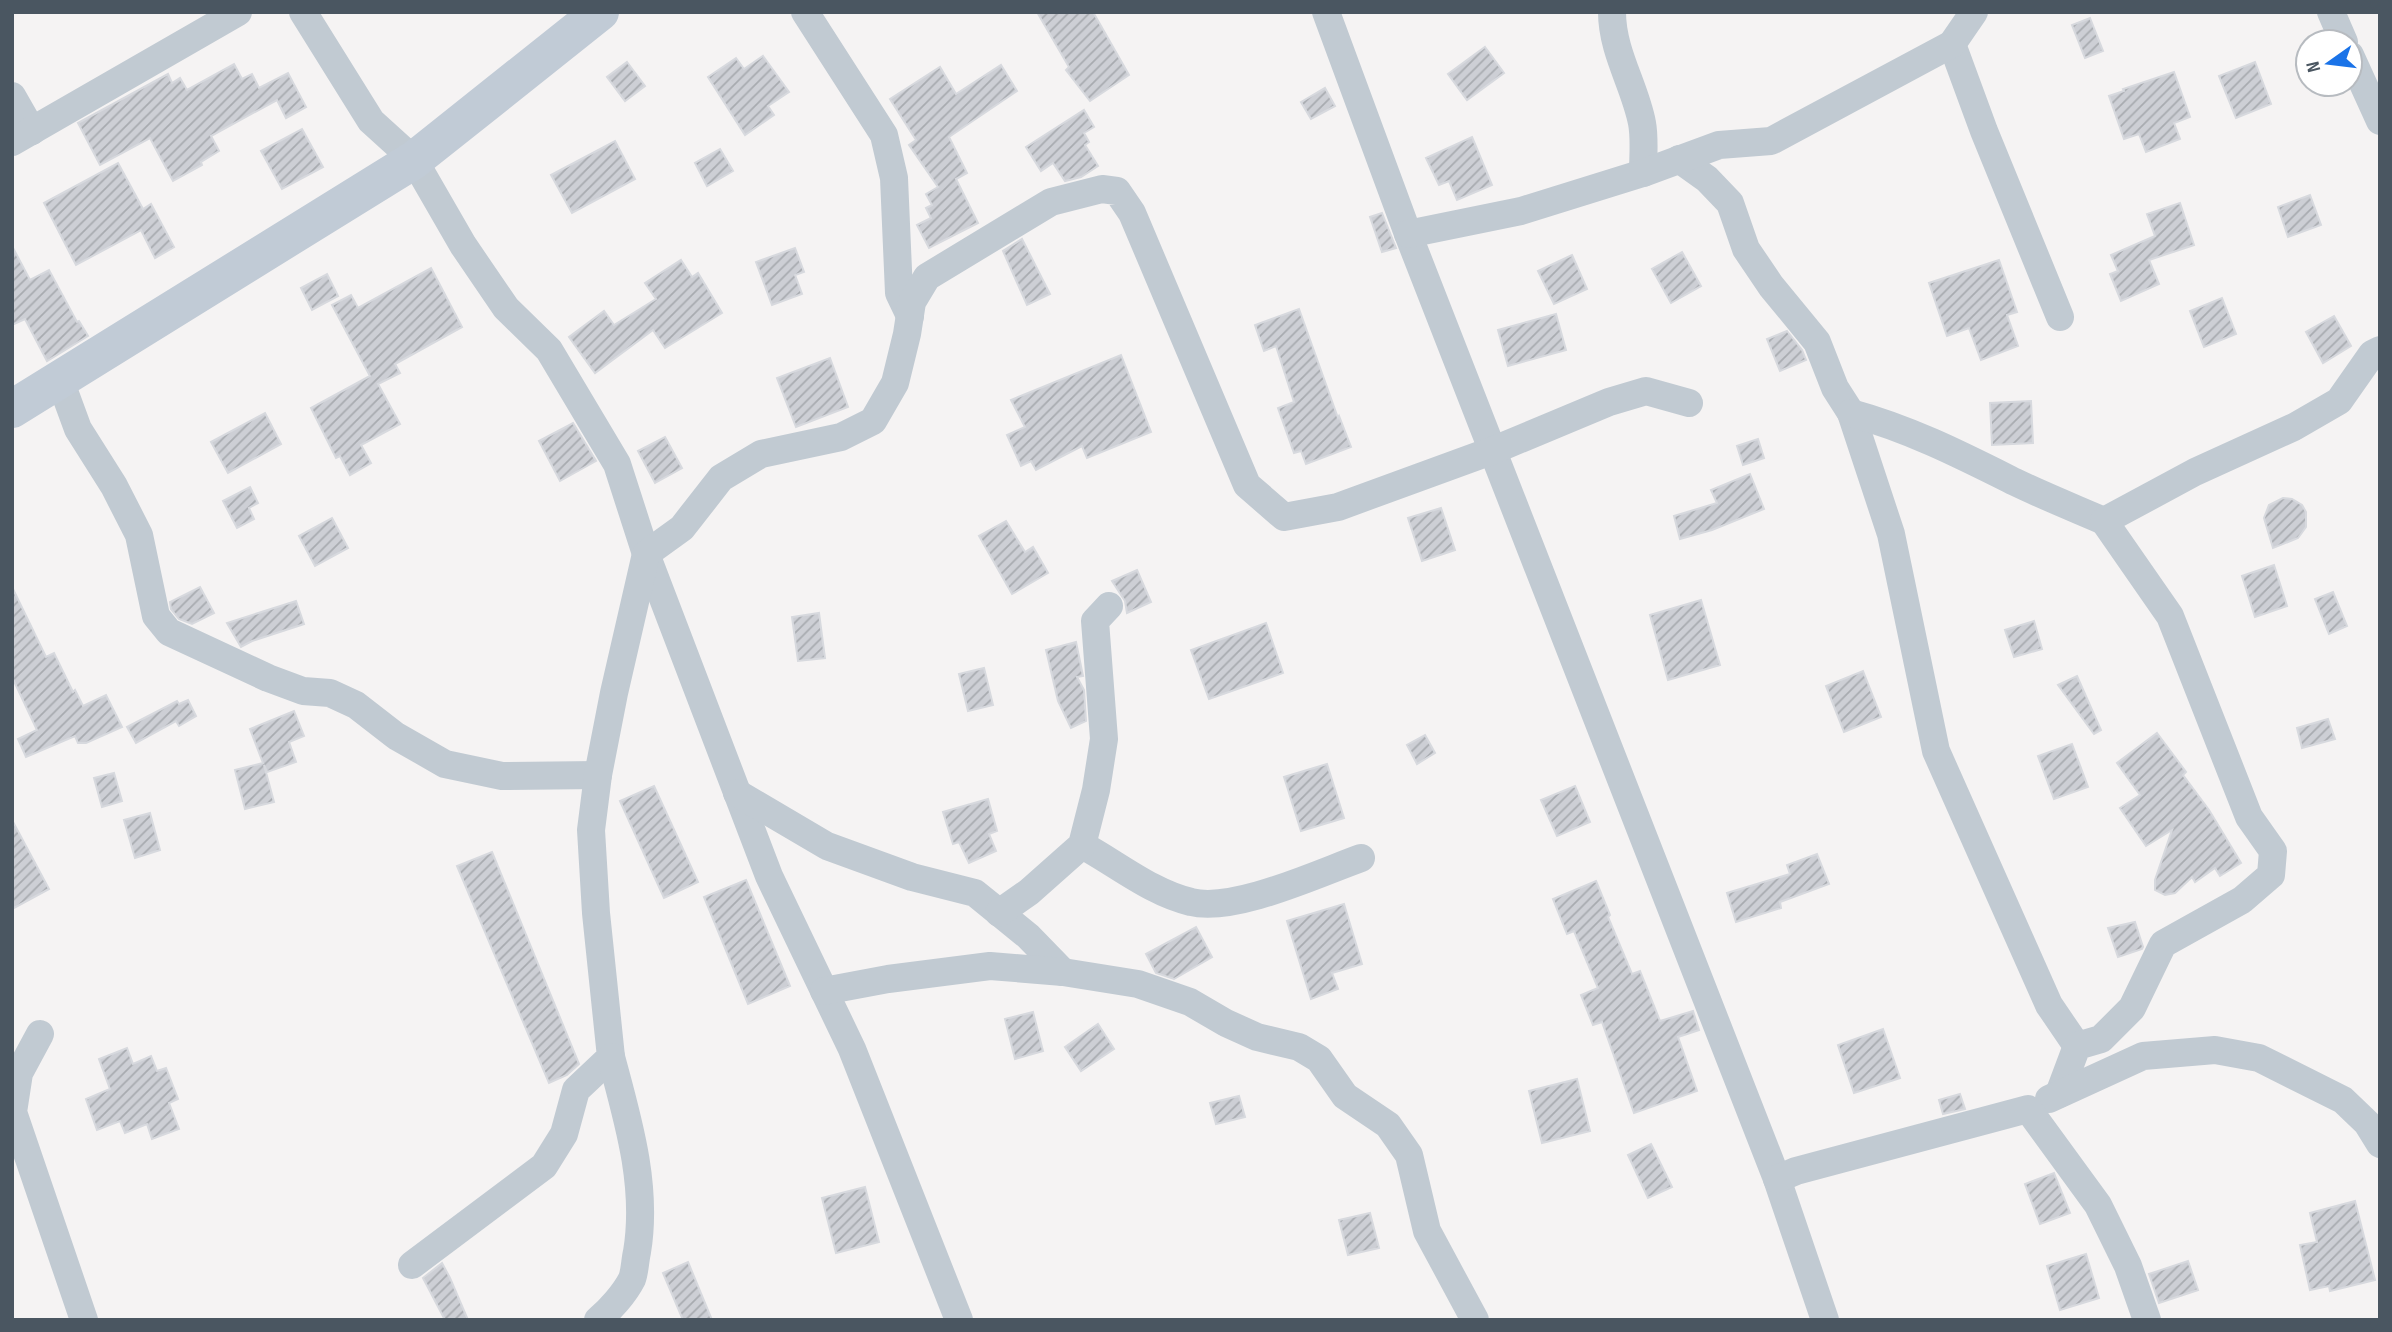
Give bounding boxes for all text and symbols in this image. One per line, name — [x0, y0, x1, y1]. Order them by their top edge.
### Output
north arrow — [2294, 28, 2364, 98]
text: N — [2302, 59, 2326, 74]

